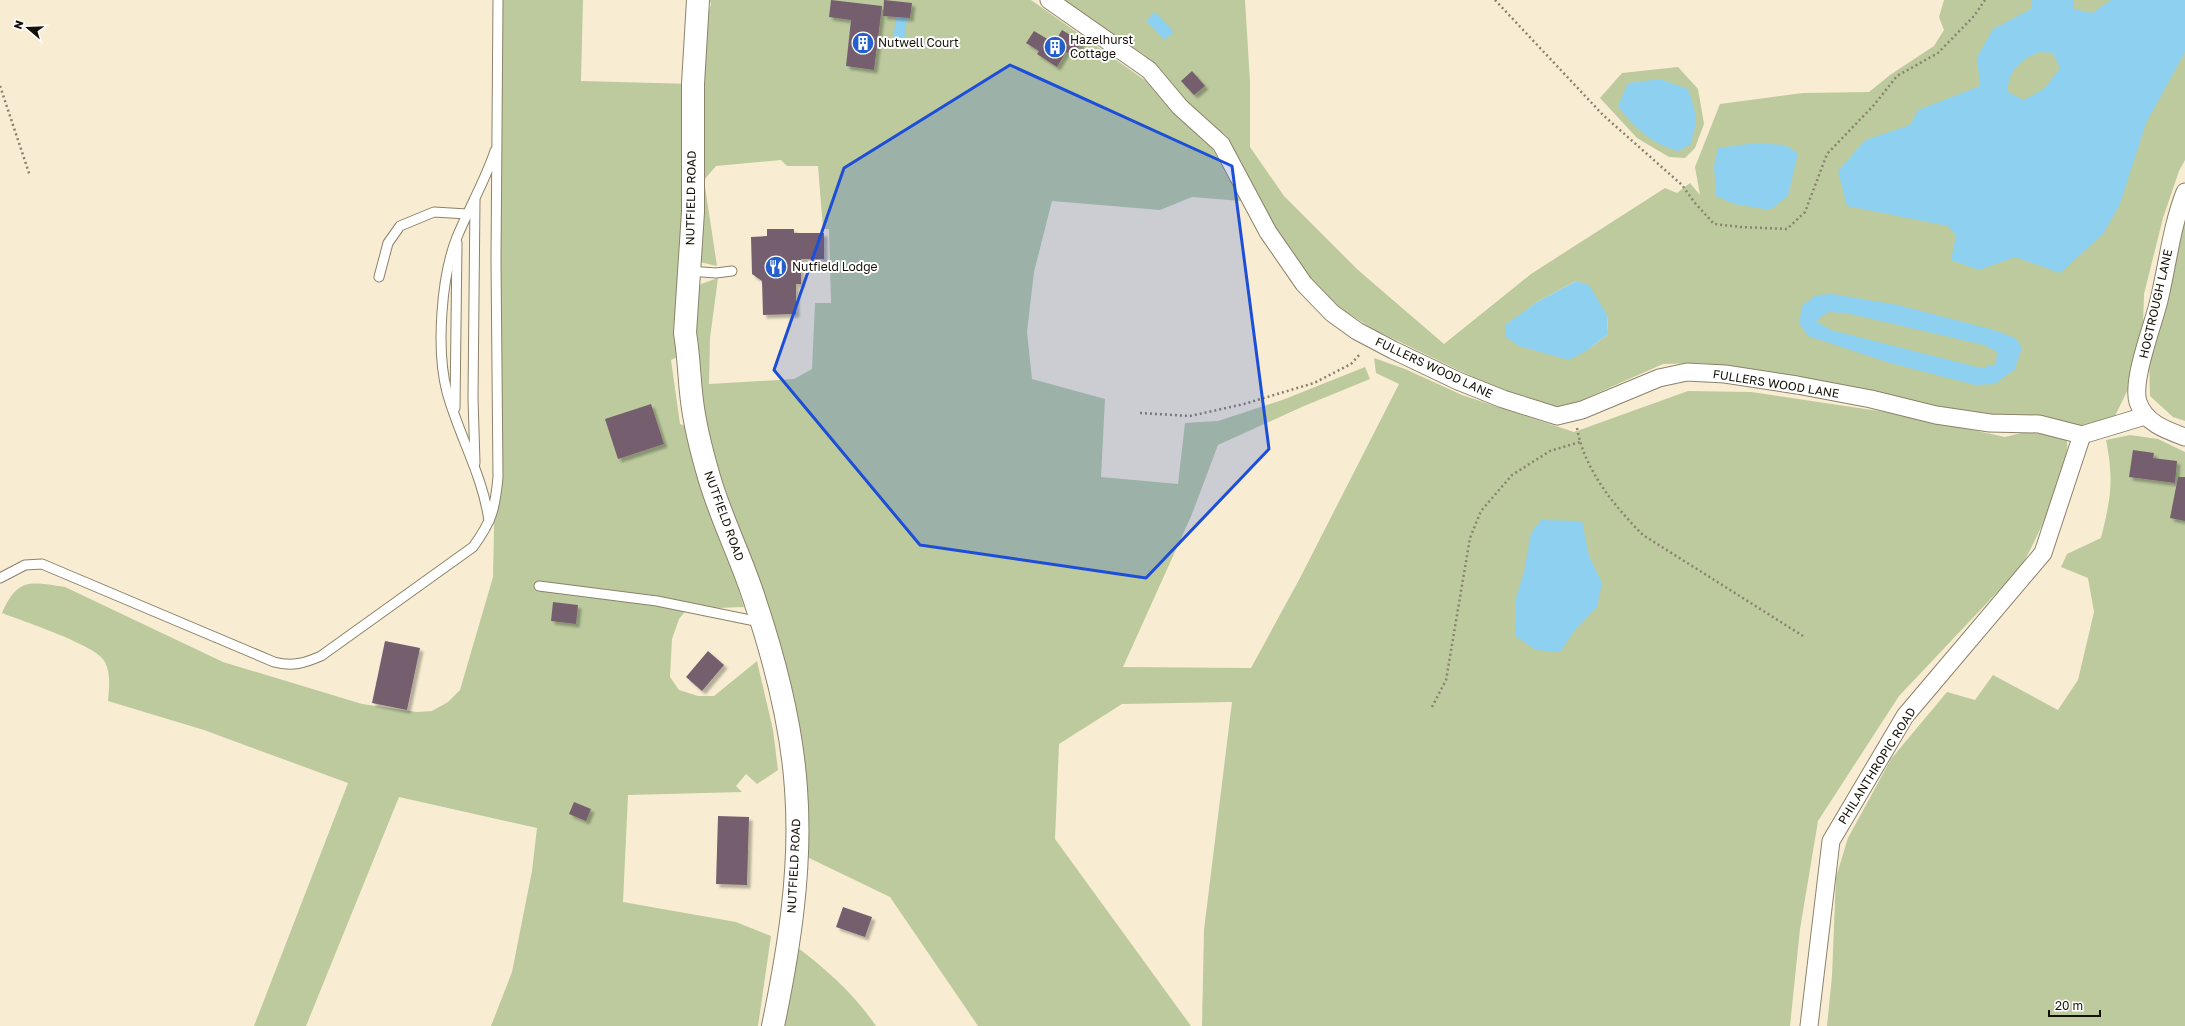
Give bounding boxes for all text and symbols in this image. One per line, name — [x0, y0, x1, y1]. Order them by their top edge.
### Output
north arrow — [8, 8, 48, 48]
text: N — [11, 19, 26, 31]
building icon: Nutwell Court — [850, 30, 876, 56]
place label: Hazelhurst Cottage — [1070, 32, 1134, 61]
building icon: Hazelhurst Cottage — [1042, 34, 1068, 60]
place label: Nutwell Court — [878, 35, 959, 50]
street label: NUTFIELD ROAD — [682, 150, 699, 246]
street label: HOGTROUGH LANE — [2136, 248, 2175, 360]
restaurant icon: Nutfield Lodge — [763, 254, 789, 280]
place label: Nutfield Lodge — [792, 259, 878, 274]
street label: FULLERS WOOD LANE — [1373, 334, 1495, 401]
street label: FULLERS WOOD LANE — [1712, 366, 1840, 401]
street label: NUTFIELD ROAD — [701, 469, 748, 563]
street label: PHILANTHROPIC ROAD — [1835, 705, 1919, 827]
street label: NUTFIELD ROAD — [784, 818, 803, 914]
scale bar — [2049, 992, 2100, 1018]
text: 20 m — [2055, 998, 2083, 1013]

